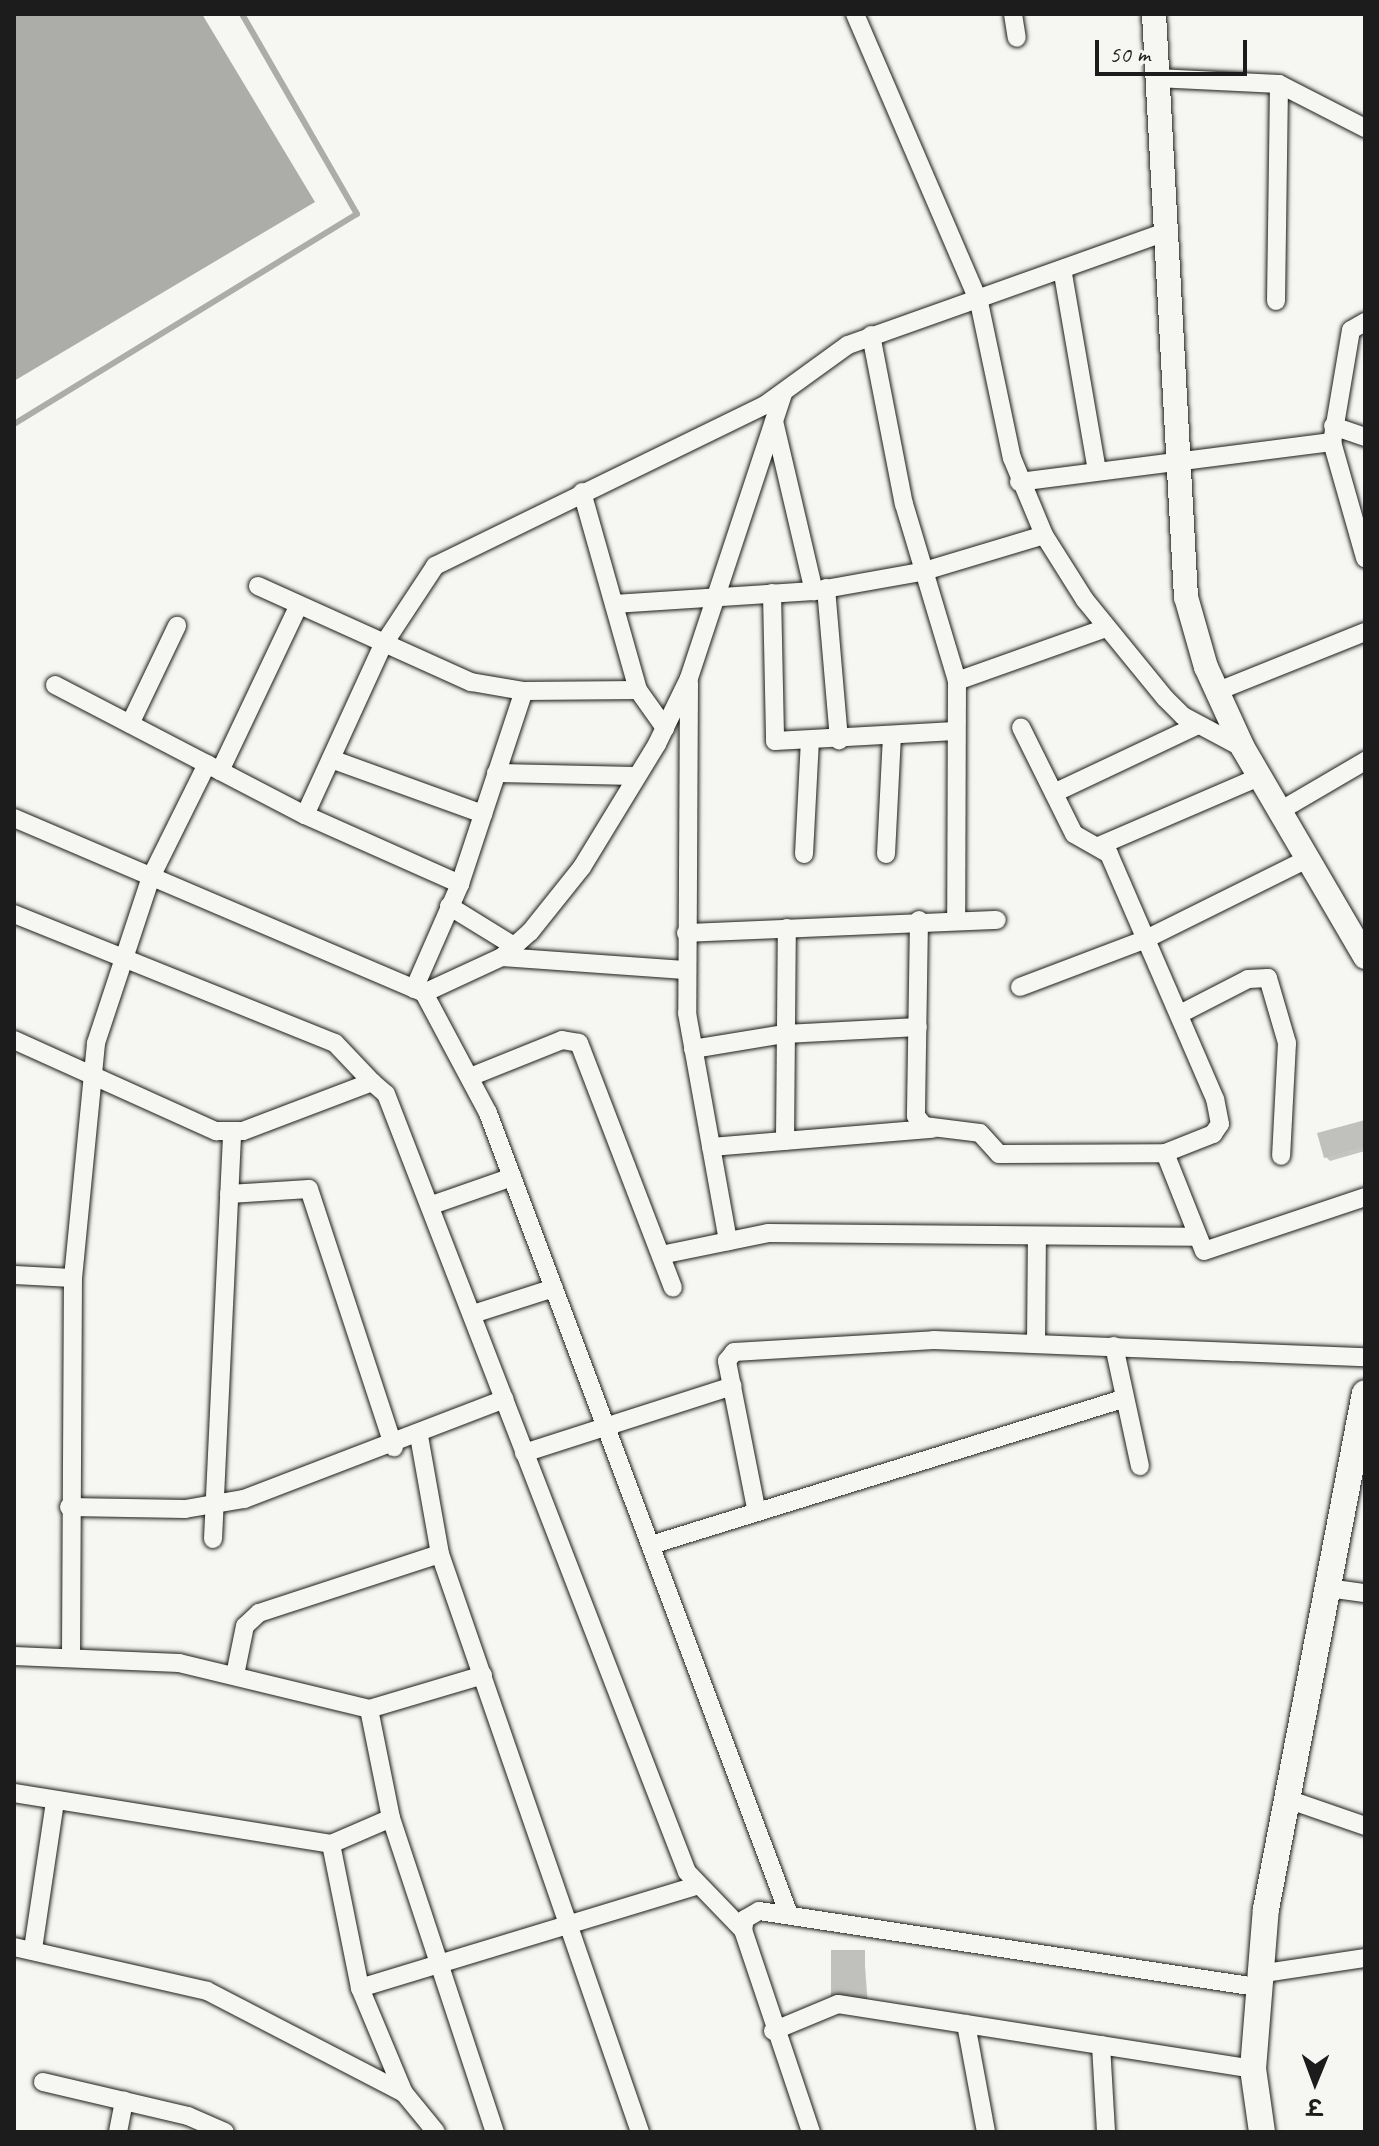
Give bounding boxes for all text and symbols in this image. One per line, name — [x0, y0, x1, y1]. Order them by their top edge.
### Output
scale bar — [1099, 24, 1251, 74]
text: 50 m — [1109, 39, 1150, 69]
north arrow — [1275, 2042, 1355, 2122]
text: उ — [1307, 2092, 1322, 2120]

